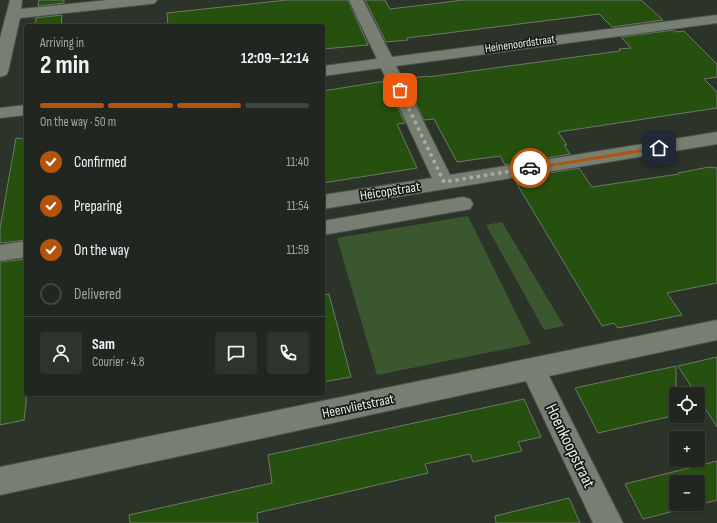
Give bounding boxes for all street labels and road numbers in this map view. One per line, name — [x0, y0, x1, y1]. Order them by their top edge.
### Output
street label: Heinenoordstraat — [484, 32, 556, 56]
street label: Heicopstraat — [359, 178, 421, 204]
street label: Heenvlietstraat — [320, 390, 396, 422]
street label: Hoenkoopstraat — [541, 401, 599, 491]

